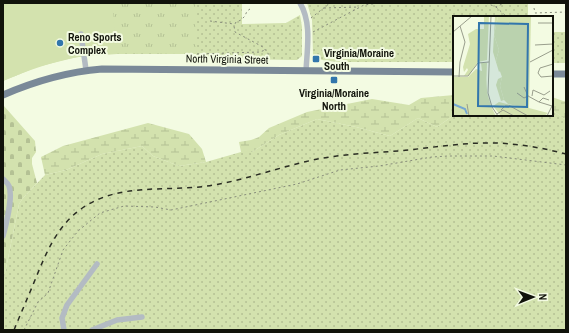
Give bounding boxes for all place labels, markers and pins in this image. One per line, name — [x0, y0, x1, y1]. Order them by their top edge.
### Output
place label: Reno Sports Complex — [68, 30, 122, 57]
marker: Reno Sports Complex — [55, 38, 65, 48]
place label: Virginia/Moraine South — [324, 46, 394, 73]
marker: Virginia/Moraine South — [311, 54, 321, 64]
marker: Virginia/Moraine North — [329, 75, 339, 85]
place label: Virginia/Moraine North — [299, 86, 369, 113]

